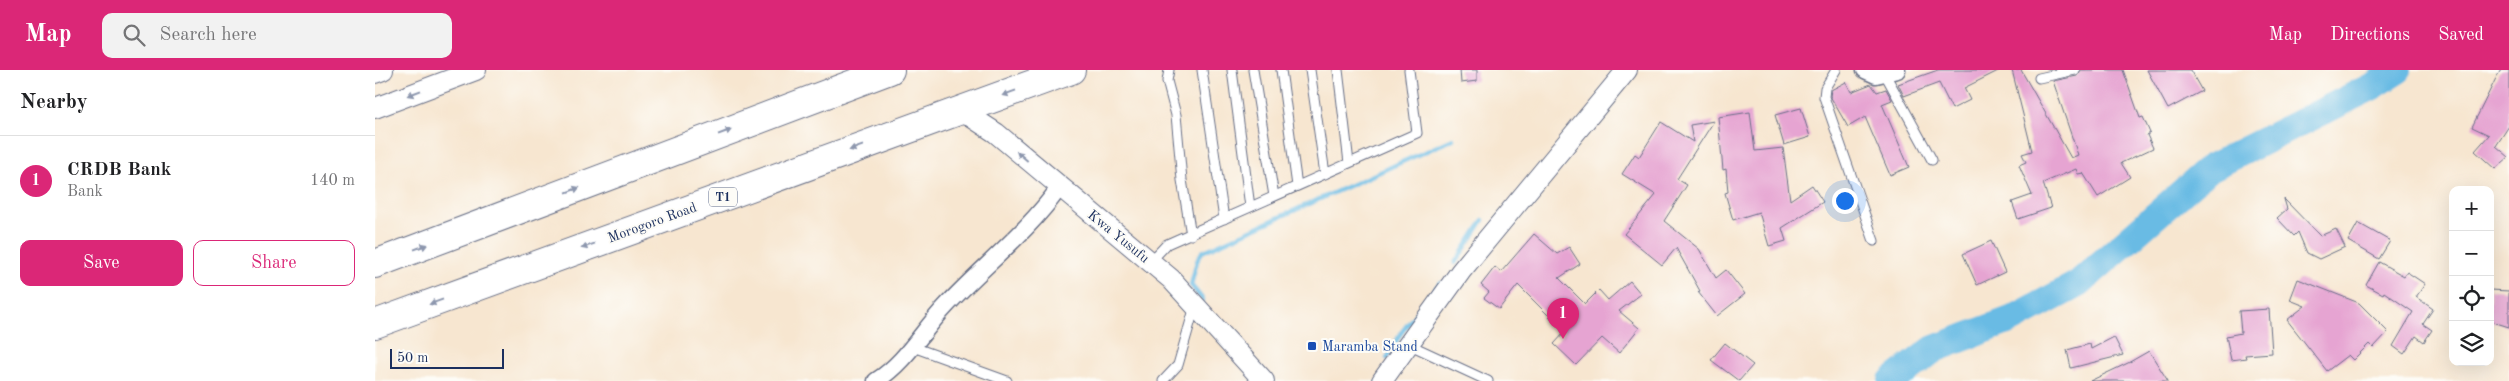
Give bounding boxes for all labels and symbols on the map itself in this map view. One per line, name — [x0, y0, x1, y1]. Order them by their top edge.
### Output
one-way arrow — [1001, 89, 1016, 97]
one-way arrow — [407, 90, 421, 98]
one-way arrow — [718, 128, 733, 136]
one-way arrow — [848, 144, 863, 152]
one-way arrow — [1016, 151, 1029, 162]
one-way arrow — [566, 186, 581, 194]
road number: T1 — [709, 188, 737, 206]
your location — [1832, 188, 1858, 214]
street label: Morogoro Road — [606, 200, 699, 246]
street label: Kwa Yusufu — [1085, 208, 1152, 266]
one-way arrow — [413, 243, 428, 250]
one-way arrow — [581, 243, 596, 250]
pin: 1 — [1547, 298, 1579, 339]
one-way arrow — [428, 299, 443, 306]
marker: Maramba Stand — [1306, 340, 1318, 352]
place label: Maramba Stand — [1322, 340, 1418, 354]
scale bar — [390, 346, 504, 369]

